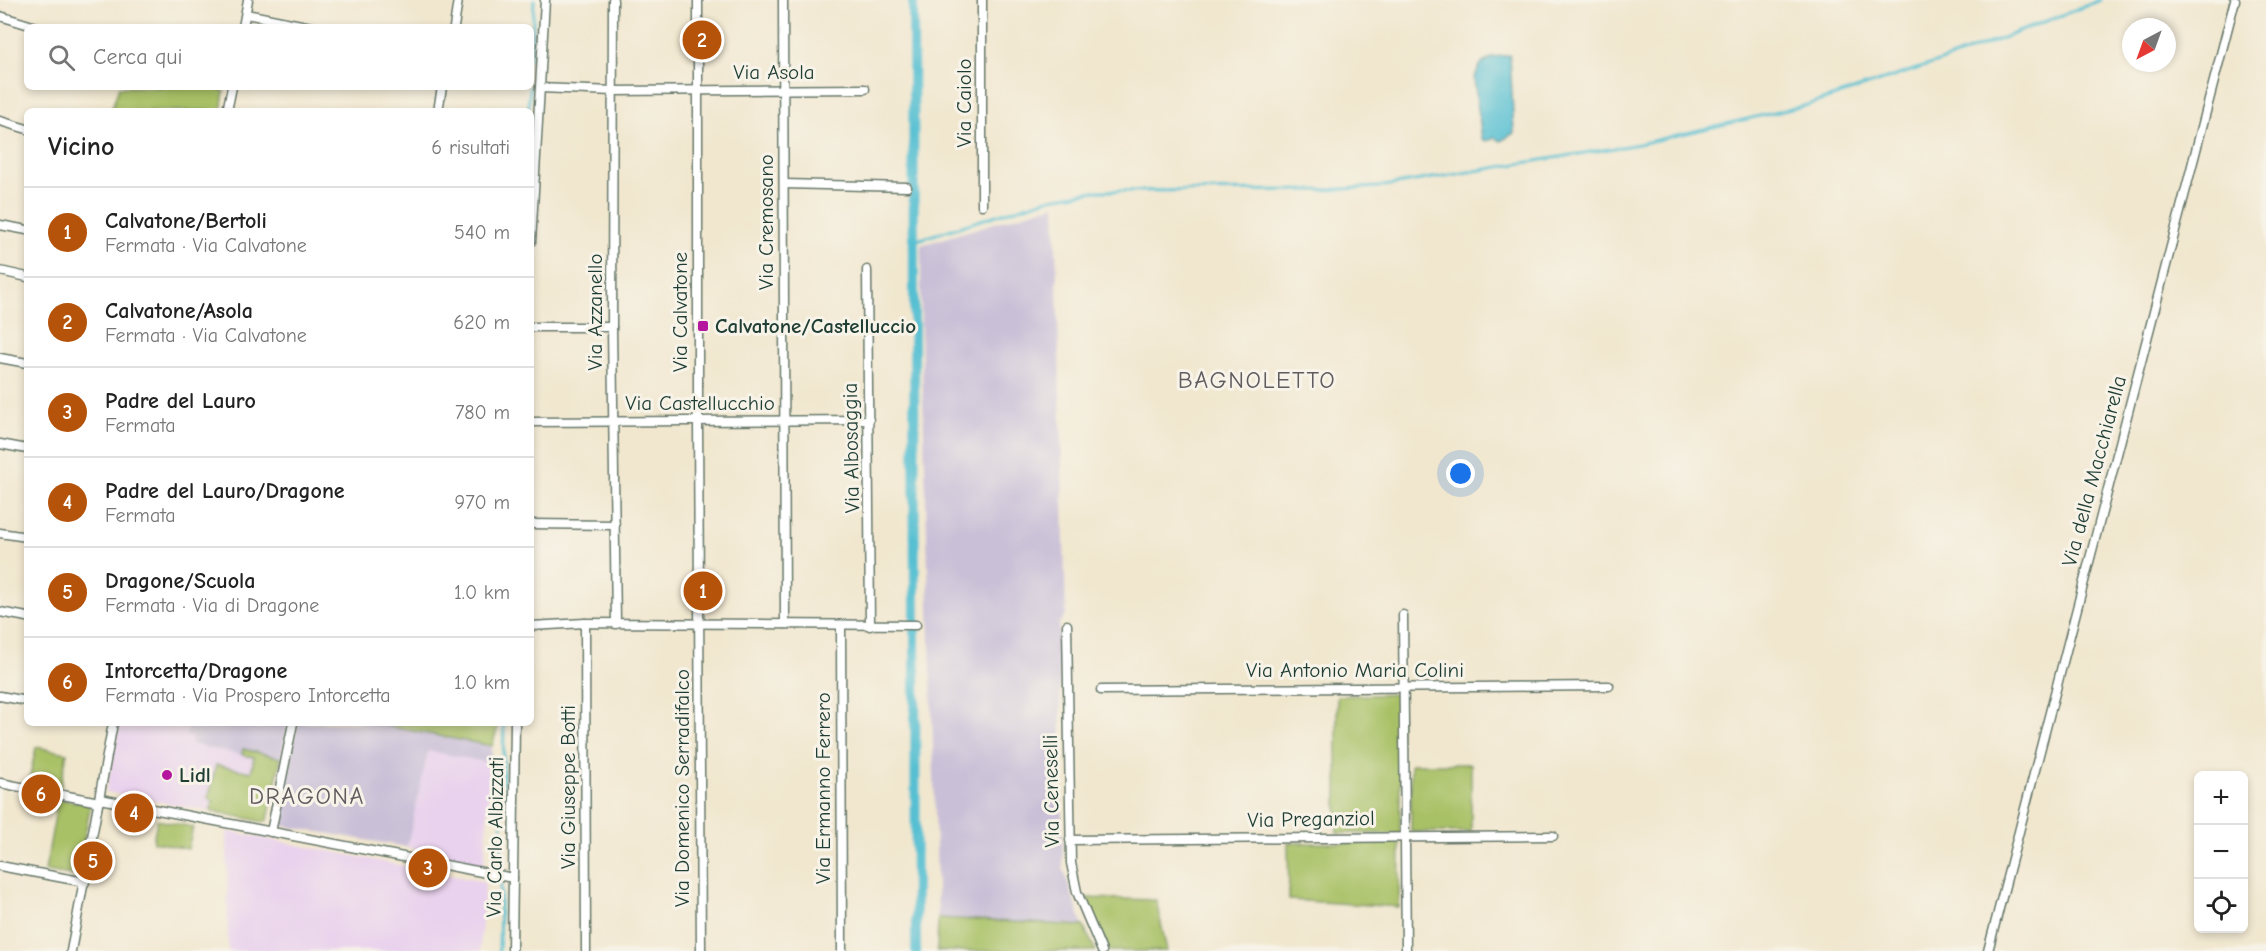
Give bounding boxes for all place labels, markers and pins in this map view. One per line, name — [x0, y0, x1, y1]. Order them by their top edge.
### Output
pin: 2 — [682, 18, 722, 63]
place label: Calvatone/Castelluccio — [715, 314, 916, 338]
marker: Calvatone/Castelluccio — [696, 319, 710, 333]
pin: 1 — [684, 568, 722, 614]
place label: Lidl — [179, 763, 211, 787]
marker: Lidl — [160, 768, 174, 782]
pin: 6 — [22, 772, 60, 816]
pin: 4 — [114, 790, 154, 836]
pin: 5 — [74, 838, 112, 884]
pin: 3 — [408, 846, 448, 890]

